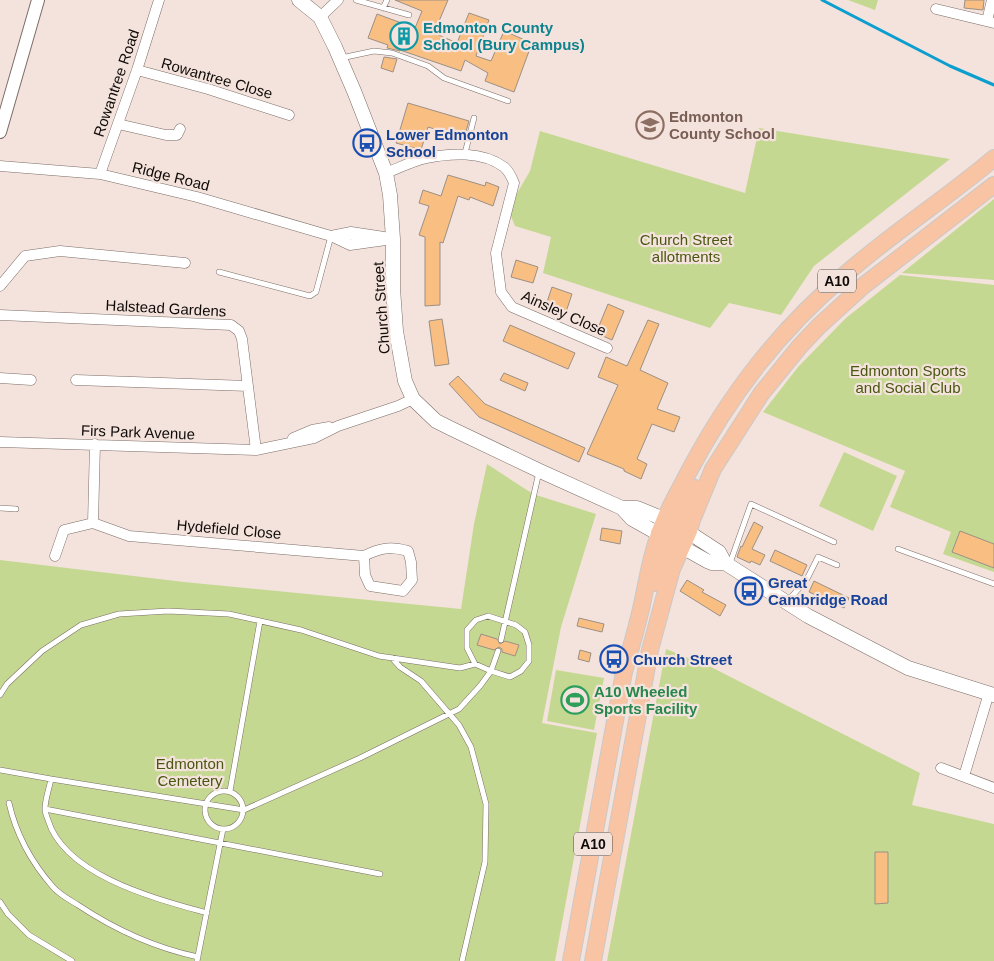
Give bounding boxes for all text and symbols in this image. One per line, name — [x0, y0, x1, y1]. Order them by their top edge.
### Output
place label: Edmonton County School (Bury Campus) — [423, 19, 585, 53]
building icon: Edmonton County School (Bury Campus) — [389, 21, 419, 51]
street label: Rowantree Road — [90, 27, 142, 139]
street label: Rowantree Close — [159, 54, 275, 102]
place label: Edmonton County School — [669, 108, 775, 142]
school or university icon: Edmonton County School — [635, 110, 665, 140]
place label: Lower Edmonton School — [386, 126, 509, 160]
bus stop icon: Lower Edmonton School — [352, 128, 382, 158]
street label: Ridge Road — [131, 158, 211, 194]
park label: Church Street allotments — [640, 231, 733, 265]
street label: Church Street — [369, 260, 393, 355]
road number: A10 — [818, 270, 856, 292]
street label: Ainsley Close — [519, 287, 609, 339]
street label: Halstead Gardens — [105, 296, 227, 320]
park label: Edmonton Sports and Social Club — [850, 362, 966, 396]
street label: Firs Park Avenue — [81, 422, 195, 442]
street label: Hydefield Close — [176, 516, 282, 542]
place label: Great Cambridge Road — [768, 574, 888, 608]
bus stop icon: Great Cambridge Road — [734, 576, 764, 606]
bus stop icon: Church Street — [599, 644, 629, 674]
place label: Church Street — [633, 651, 732, 668]
place label: A10 Wheeled Sports Facility — [594, 683, 698, 717]
sports icon: A10 Wheeled Sports Facility — [560, 685, 590, 715]
park label: Edmonton Cemetery — [156, 755, 224, 789]
road number: A10 — [574, 832, 612, 856]

